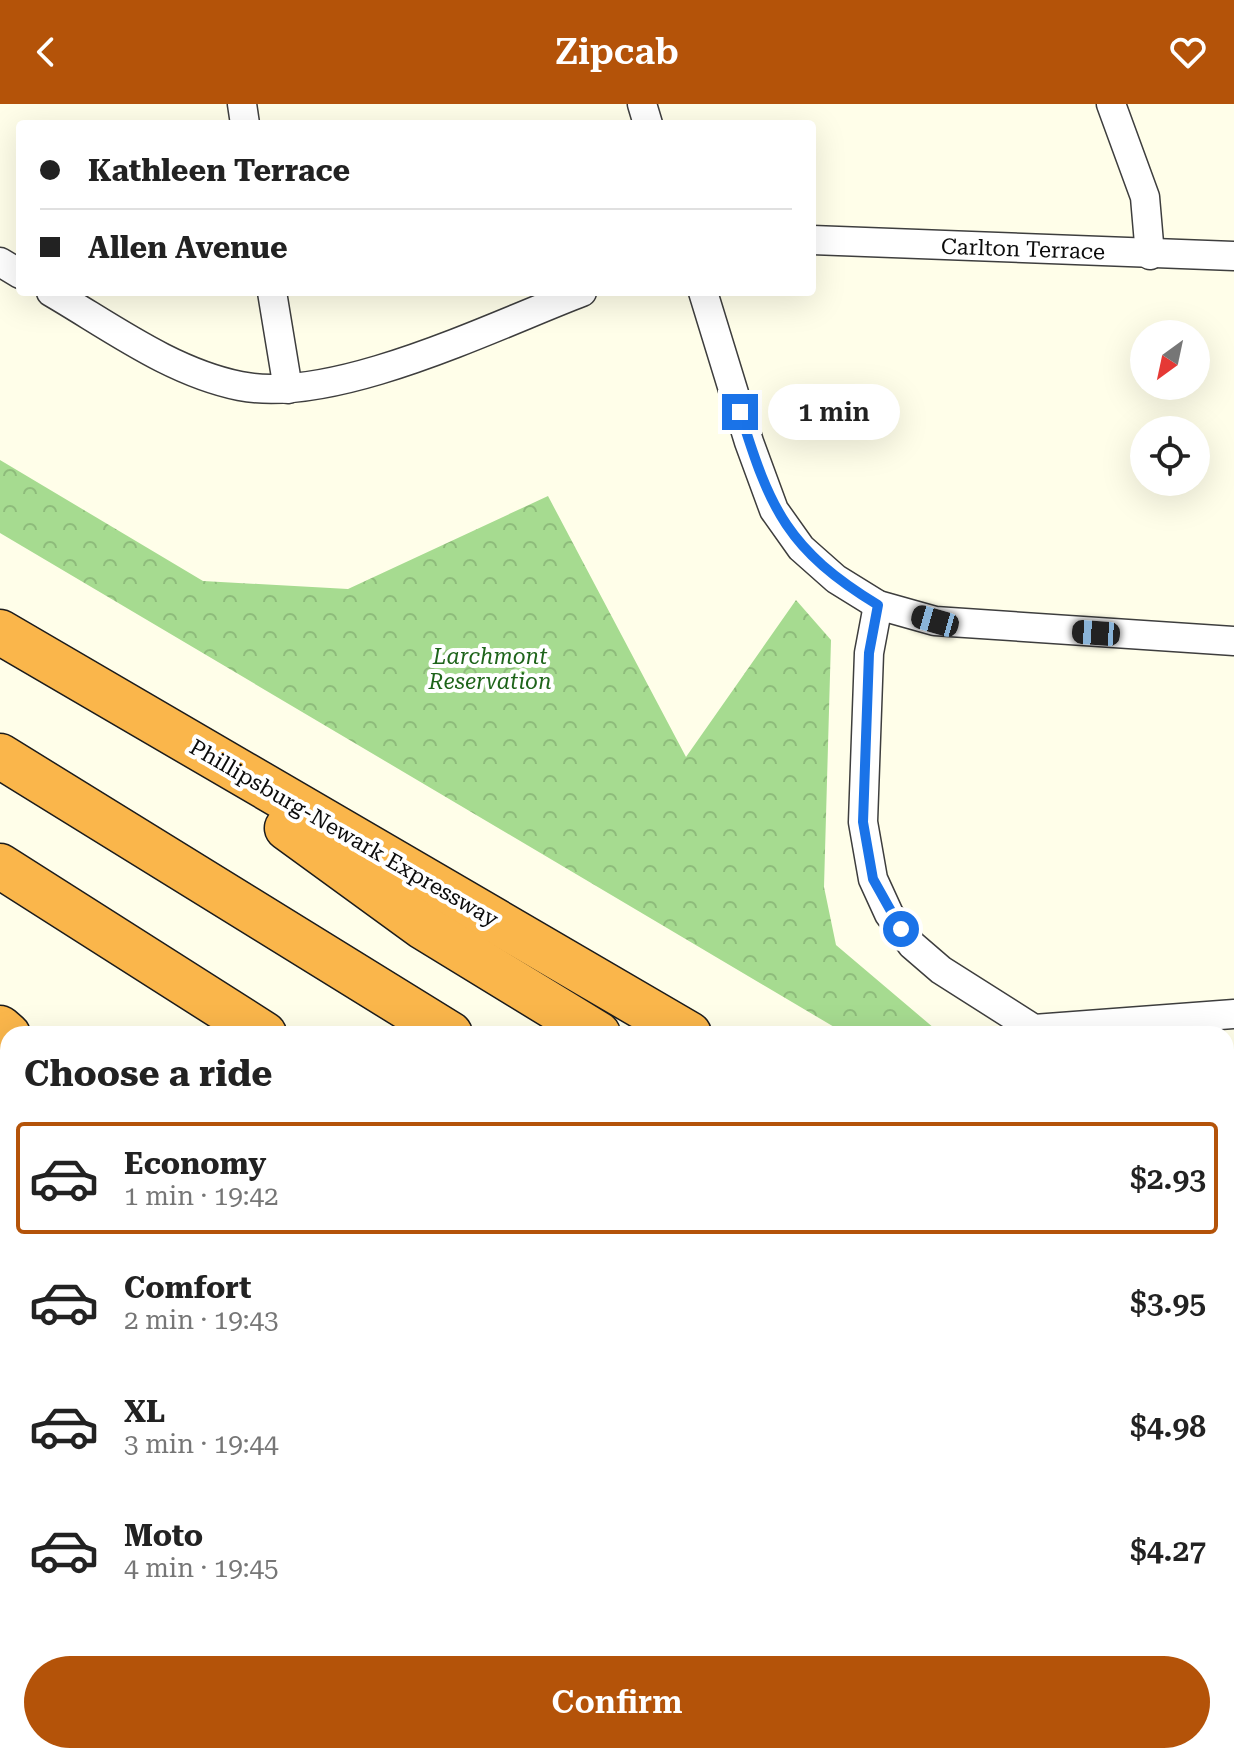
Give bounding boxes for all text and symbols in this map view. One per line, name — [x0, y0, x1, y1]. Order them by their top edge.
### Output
icon: back — [24, 30, 68, 74]
icon: heart — [1166, 30, 1210, 74]
text: Zipcab — [555, 31, 679, 73]
text: Kathleen Terrace — [88, 153, 350, 188]
text: Allen Avenue — [88, 230, 288, 265]
street label: Carlton Terrace — [941, 234, 1105, 264]
north arrow — [1130, 320, 1210, 400]
map controls — [1130, 320, 1210, 496]
callout: 1 min — [768, 384, 900, 440]
route end — [722, 394, 758, 430]
text: 1 min — [798, 397, 870, 427]
button: locate — [1130, 416, 1210, 496]
car — [909, 603, 961, 639]
car — [1071, 619, 1121, 647]
park label: Larchmont Reservation — [428, 644, 551, 694]
street label: Phillipsburg-Newark Expressway — [185, 734, 503, 932]
route start — [883, 911, 919, 947]
text: Choose a ride — [24, 1053, 272, 1095]
icon: car — [28, 1142, 100, 1214]
text: Economy — [124, 1146, 266, 1181]
text: $2.93 — [1130, 1161, 1206, 1196]
text: 1 min · 19:42 — [124, 1181, 279, 1211]
icon: car — [28, 1266, 100, 1338]
text: Comfort — [124, 1270, 251, 1305]
text: $3.95 — [1130, 1285, 1206, 1320]
text: 2 min · 19:43 — [124, 1305, 279, 1335]
icon: car — [28, 1390, 100, 1462]
text: XL — [124, 1394, 165, 1429]
text: $4.98 — [1130, 1409, 1206, 1444]
text: 3 min · 19:44 — [124, 1429, 279, 1459]
icon: car — [28, 1514, 100, 1586]
text: Moto — [124, 1518, 203, 1553]
text: $4.27 — [1130, 1533, 1206, 1568]
text: 4 min · 19:45 — [124, 1553, 279, 1583]
button: Confirm — [24, 1656, 1210, 1748]

